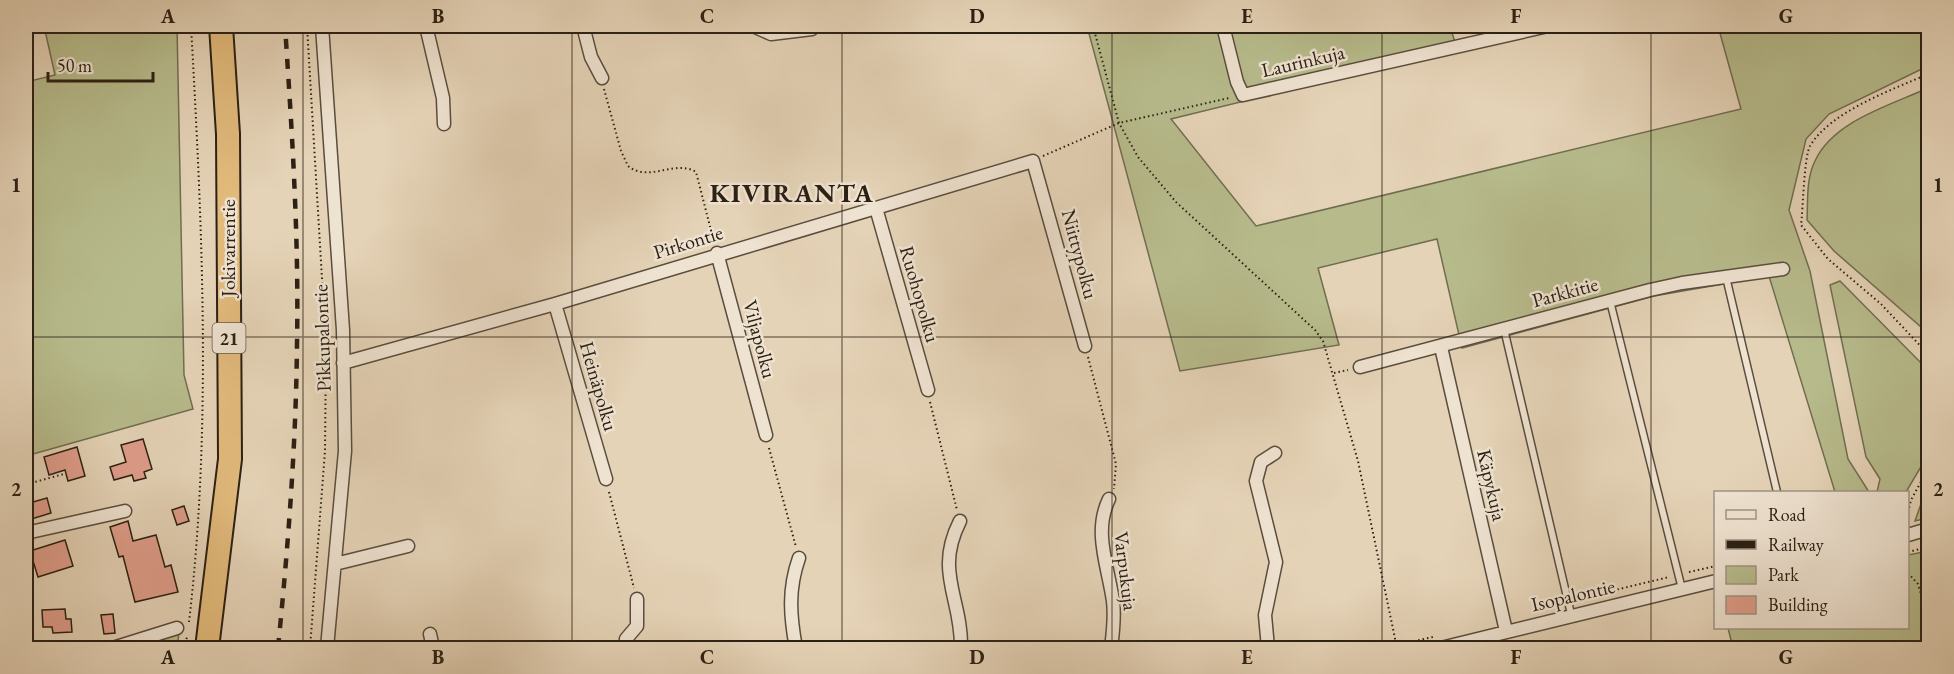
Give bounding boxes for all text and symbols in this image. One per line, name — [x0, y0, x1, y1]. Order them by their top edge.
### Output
text: A — [160, 3, 176, 29]
text: B — [432, 3, 444, 29]
text: C — [700, 3, 714, 29]
text: D — [969, 3, 985, 29]
text: E — [1241, 3, 1253, 29]
text: F — [1511, 3, 1522, 29]
text: G — [1779, 3, 1793, 29]
street label: Laurinkuja — [1259, 39, 1347, 83]
scale bar — [48, 45, 153, 83]
text: 50 m — [57, 54, 92, 77]
text: 1 — [11, 172, 21, 198]
text: 1 — [1933, 172, 1943, 198]
district label: KIVIRANTA — [710, 176, 874, 210]
street label: Jokivarrentie — [215, 199, 241, 299]
street label: Niittypolku — [1056, 206, 1105, 302]
street label: Pirkontie — [650, 219, 726, 265]
street label: Ruohopolku — [894, 243, 946, 346]
street label: Parkkitie — [1529, 271, 1601, 313]
street label: Pikkupalontie — [307, 284, 337, 392]
street label: Viljapolku — [737, 297, 783, 381]
road number: 21 — [212, 323, 246, 353]
street label: Heinäpolku — [574, 338, 624, 434]
street label: Käpykuja — [1471, 447, 1513, 523]
text: 2 — [11, 476, 22, 502]
text: 2 — [1933, 476, 1944, 502]
legend — [1714, 491, 1909, 629]
text: Road — [1768, 503, 1807, 526]
street label: Varpukuja — [1108, 530, 1144, 612]
text: Railway — [1768, 533, 1824, 556]
text: Park — [1768, 563, 1799, 586]
street label: Isopalontie — [1528, 573, 1618, 617]
text: Building — [1768, 593, 1828, 616]
text: A — [160, 644, 176, 670]
text: B — [432, 644, 444, 670]
text: C — [700, 644, 714, 670]
text: D — [969, 644, 985, 670]
text: E — [1241, 644, 1253, 670]
text: F — [1511, 644, 1522, 670]
text: G — [1779, 644, 1793, 670]

